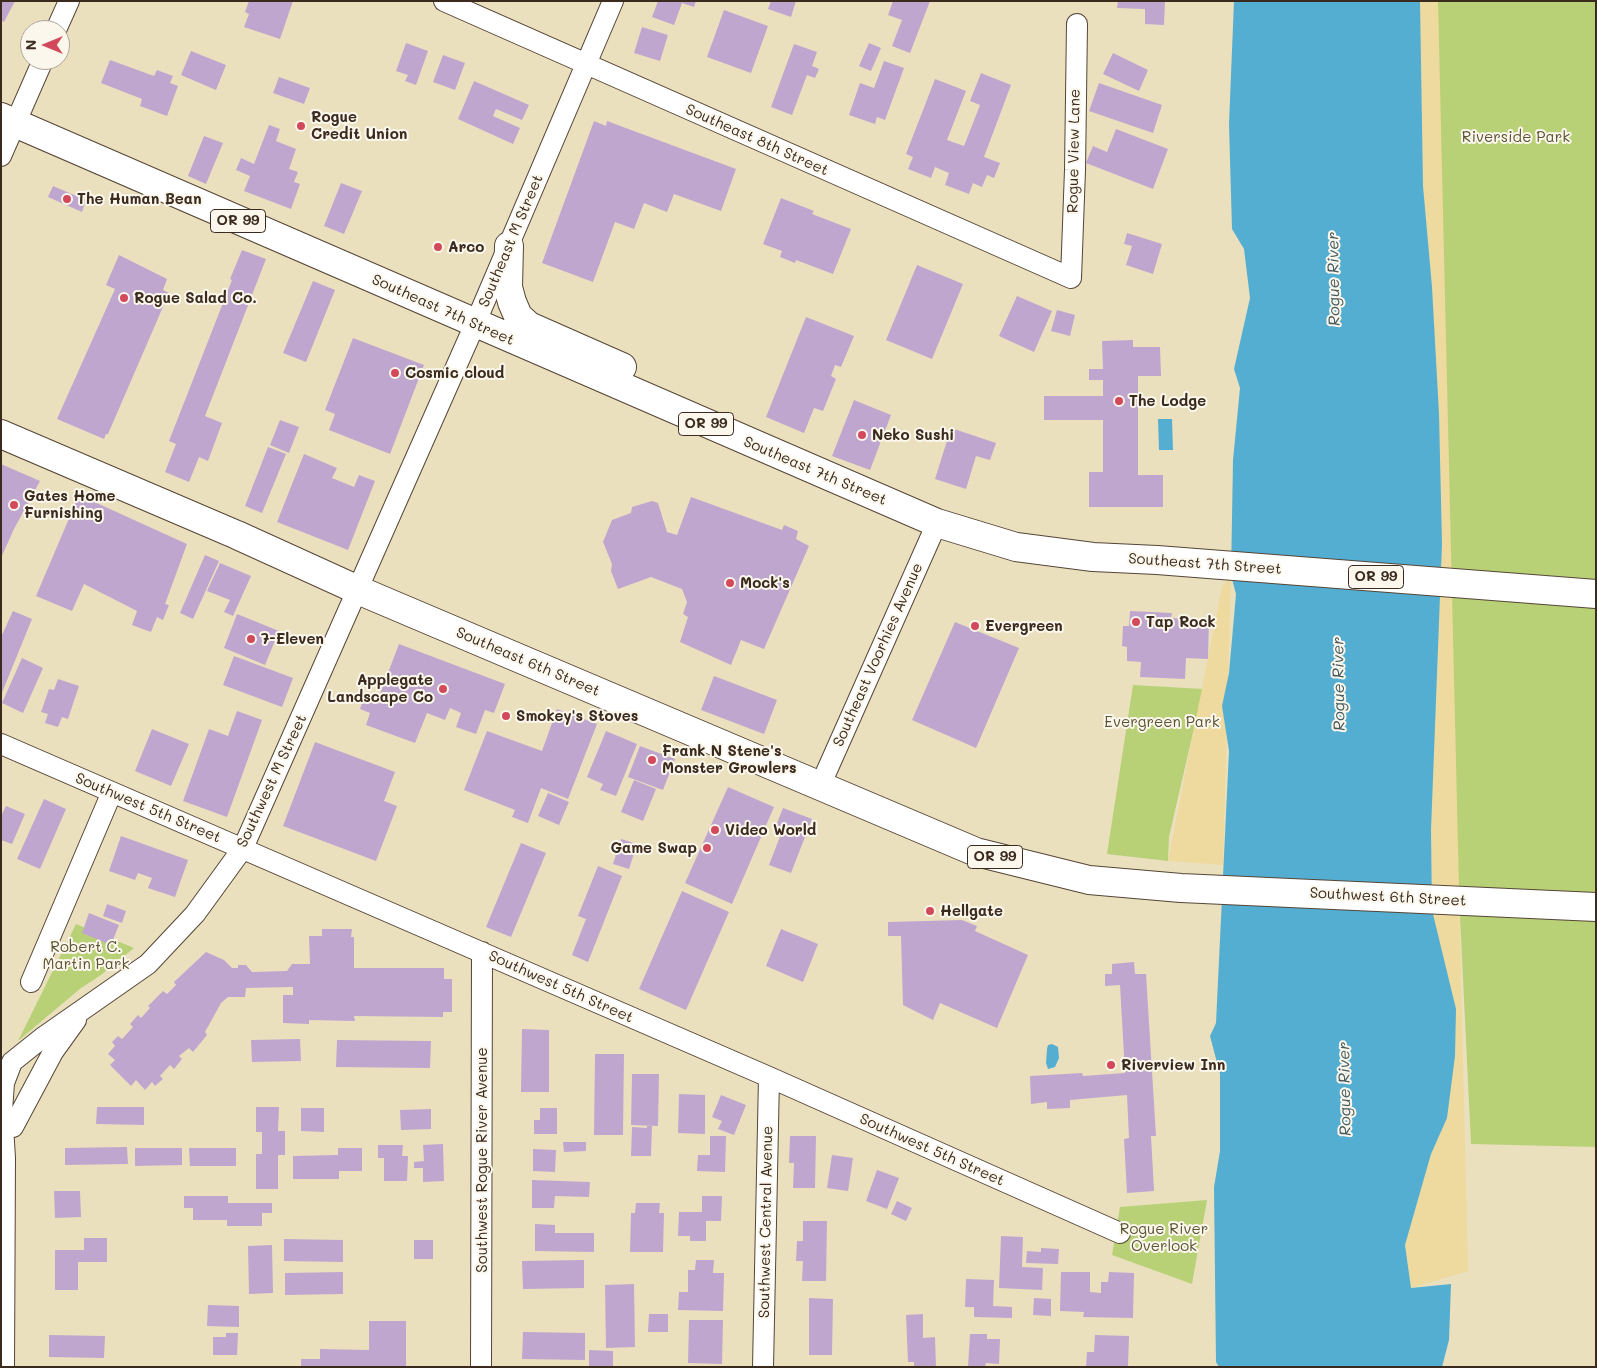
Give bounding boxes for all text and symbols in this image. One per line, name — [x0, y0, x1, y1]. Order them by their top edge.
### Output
north arrow — [20, 20, 70, 70]
text: N — [21, 40, 40, 50]
street label: Rogue View Lane — [1064, 89, 1084, 213]
street label: Southeast 8th Street — [683, 100, 831, 180]
place label: Rogue Credit Union — [311, 108, 407, 143]
marker: Rogue Credit Union — [295, 120, 307, 132]
park label: Riverside Park — [1462, 128, 1570, 146]
street label: Southeast M Street — [475, 172, 547, 310]
place label: The Human Bean — [77, 190, 202, 208]
marker: The Human Bean — [61, 193, 73, 205]
road number: OR 99 — [210, 210, 266, 232]
water label: Rogue River — [1324, 232, 1344, 326]
place label: Arco — [448, 238, 484, 256]
marker: Arco — [432, 241, 444, 253]
street label: Southeast 7th Street — [369, 270, 517, 350]
place label: Rogue Salad Co. — [134, 289, 257, 307]
marker: Rogue Salad Co. — [118, 292, 130, 304]
place label: Cosmic cloud — [405, 364, 504, 382]
marker: Cosmic cloud — [389, 367, 401, 379]
place label: The Lodge — [1129, 392, 1206, 410]
marker: The Lodge — [1113, 395, 1125, 407]
road number: OR 99 — [678, 412, 734, 436]
place label: Neko Sushi — [872, 426, 954, 444]
marker: Neko Sushi — [856, 429, 868, 441]
street label: Southeast 7th Street — [741, 433, 889, 509]
place label: Gates Home Furnishing — [24, 487, 115, 522]
marker: Gates Home Furnishing — [8, 499, 20, 511]
street label: Southeast 7th Street — [1128, 550, 1282, 578]
street label: Southeast Voorhies Avenue — [829, 560, 927, 750]
road number: OR 99 — [1348, 566, 1404, 588]
place label: Mock's — [740, 574, 790, 592]
marker: Mock's — [724, 577, 736, 589]
place label: Tap Rock — [1146, 613, 1215, 631]
marker: Tap Rock — [1130, 616, 1142, 628]
place label: Evergreen — [985, 617, 1063, 635]
marker: Evergreen — [969, 620, 981, 632]
street label: Southeast 6th Street — [453, 624, 603, 700]
place label: 7-Eleven — [261, 630, 324, 648]
marker: 7-Eleven — [245, 633, 257, 645]
water label: Rogue River — [1329, 637, 1349, 731]
place label: Applegate Landscape Co — [327, 671, 433, 706]
marker: Applegate Landscape Co — [437, 683, 449, 695]
place label: Smokey's Stoves — [516, 707, 638, 725]
marker: Smokey's Stoves — [500, 710, 512, 722]
street label: Southwest M Street — [233, 712, 311, 850]
park label: Evergreen Park — [1104, 713, 1220, 731]
place label: Frank N Stene's Monster Growlers — [662, 742, 797, 777]
marker: Frank N Stene's Monster Growlers — [646, 754, 658, 766]
street label: Southwest 5th Street — [72, 769, 224, 847]
place label: Video World — [725, 821, 816, 839]
marker: Video World — [709, 824, 721, 836]
place label: Game Swap — [610, 839, 697, 857]
marker: Game Swap — [701, 842, 713, 854]
road number: OR 99 — [968, 846, 1022, 869]
street label: Southwest 6th Street — [1309, 884, 1467, 910]
place label: Hellgate — [940, 902, 1003, 920]
marker: Hellgate — [924, 905, 936, 917]
park label: Robert C. Martin Park — [42, 938, 130, 973]
street label: Southwest 5th Street — [486, 947, 636, 1027]
water label: Rogue River — [1335, 1042, 1355, 1136]
street label: Southwest Rogue River Avenue — [473, 1047, 491, 1273]
place label: Riverview Inn — [1121, 1056, 1225, 1074]
marker: Riverview Inn — [1105, 1059, 1117, 1071]
street label: Southwest 5th Street — [857, 1110, 1007, 1190]
street label: Southwest Central Avenue — [755, 1126, 777, 1318]
park label: Rogue River Overlook — [1120, 1220, 1208, 1255]

